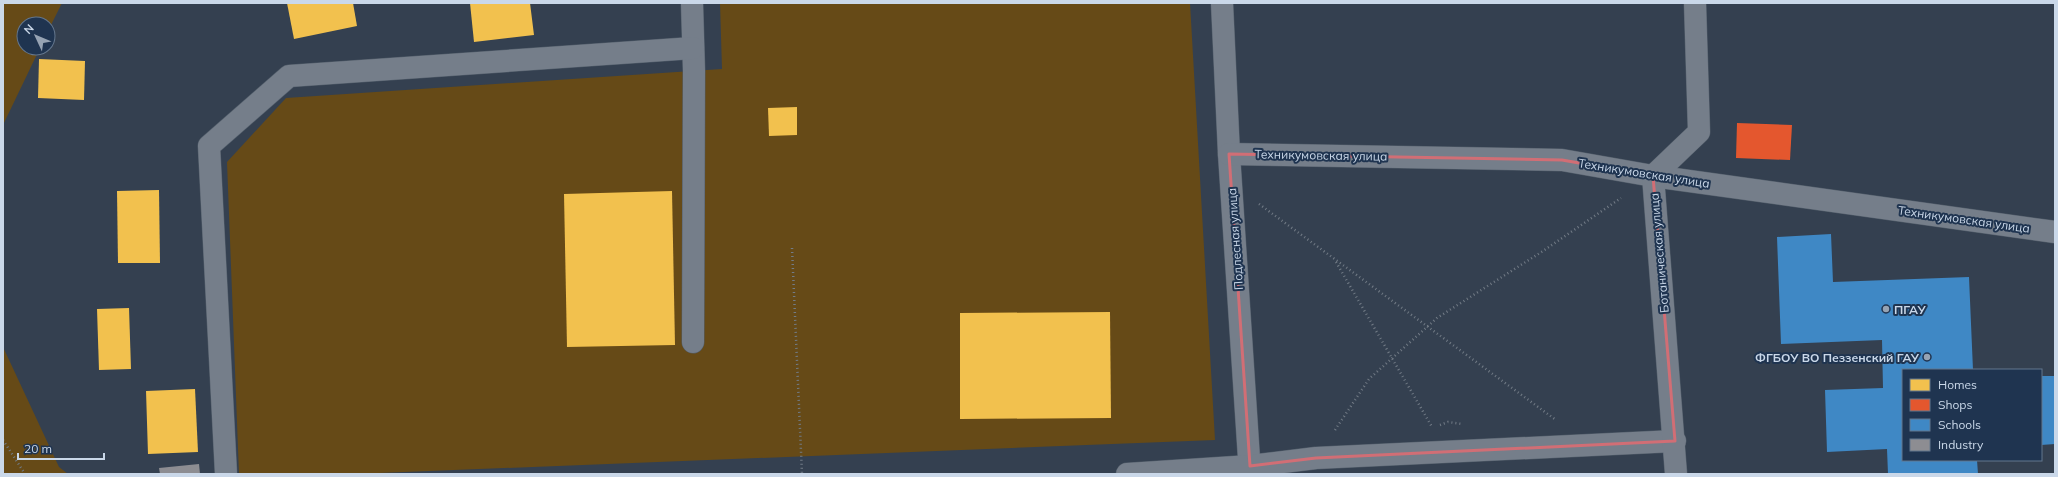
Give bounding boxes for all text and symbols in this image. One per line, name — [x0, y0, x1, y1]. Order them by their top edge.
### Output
north arrow — [16, 16, 56, 56]
text: N — [21, 21, 37, 37]
street label: Техникумовская улица — [1254, 146, 1388, 164]
street label: Техникумовская улица — [1577, 155, 1711, 191]
street label: Подлесная улица — [1224, 187, 1246, 291]
street label: Ботаническая улица — [1646, 193, 1672, 313]
street label: Техникумовская улица — [1897, 202, 2031, 236]
place label: ПГАУ — [1894, 302, 1926, 317]
marker: ПГАУ — [1881, 304, 1891, 314]
place label: ФГБОУ ВО Пеззенский ГАУ — [1755, 350, 1920, 365]
marker: ФГБОУ ВО Пеззенский ГАУ — [1922, 352, 1932, 362]
legend — [1902, 369, 2042, 461]
text: Homes — [1938, 377, 1977, 392]
text: Shops — [1938, 397, 1973, 412]
text: Schools — [1938, 417, 1981, 432]
scale bar — [18, 435, 104, 461]
text: Industry — [1938, 437, 1984, 452]
text: 20 m — [24, 441, 52, 456]

